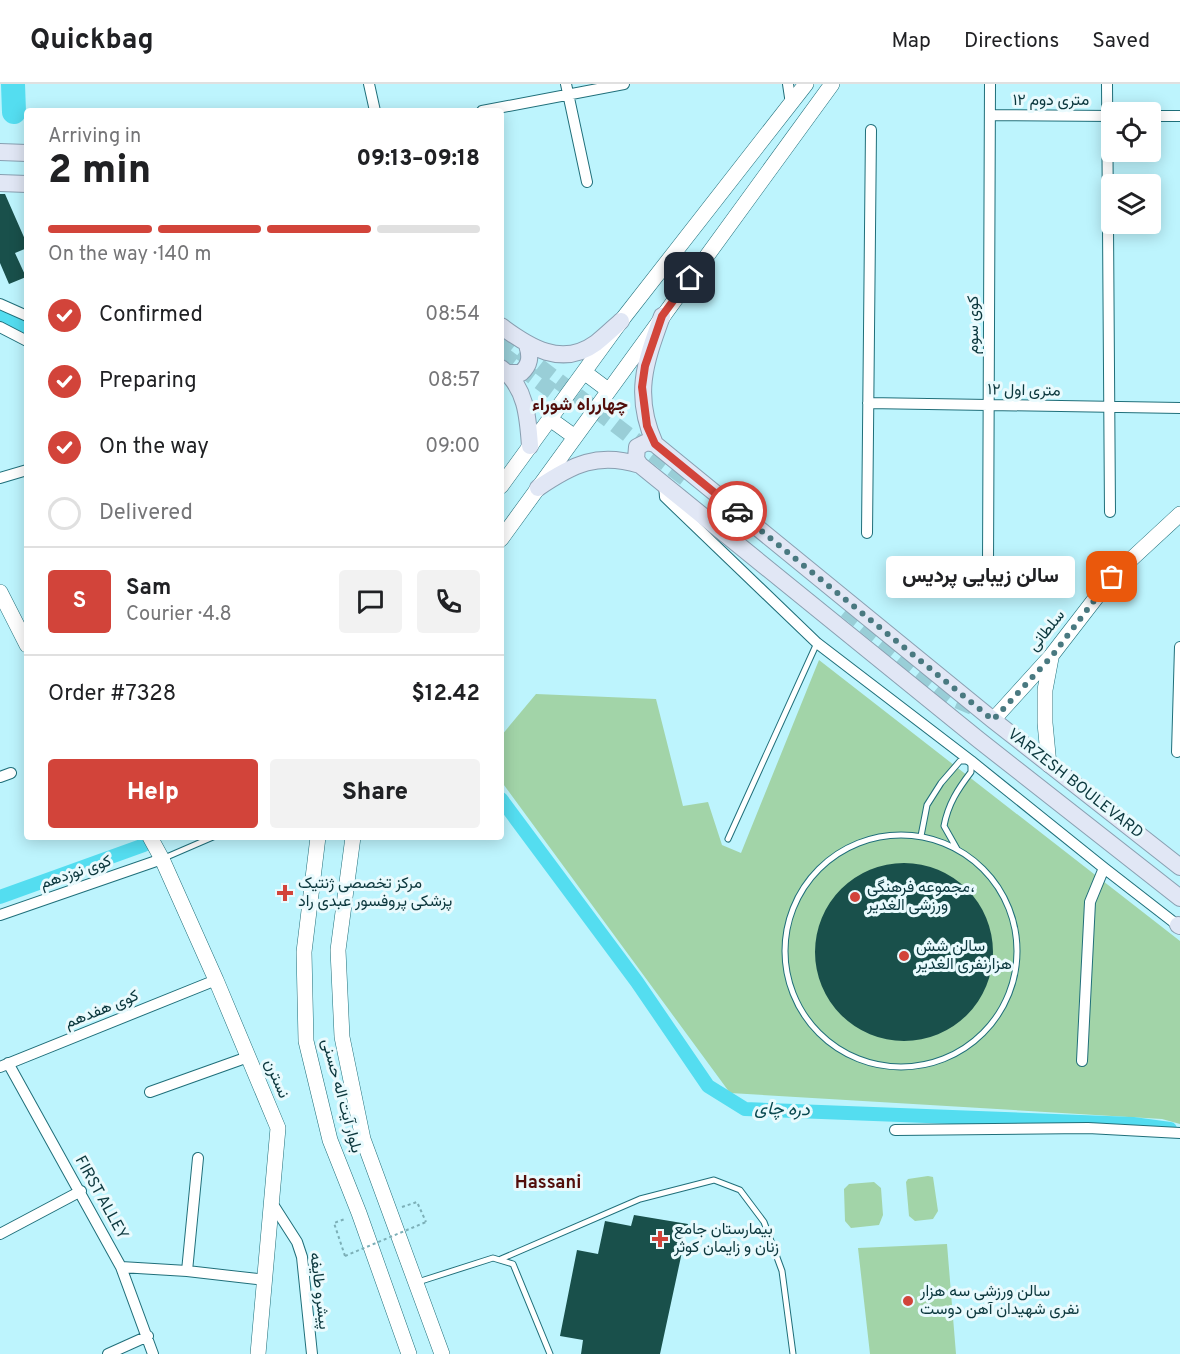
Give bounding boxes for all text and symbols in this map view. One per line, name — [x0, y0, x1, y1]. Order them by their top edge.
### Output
text: Quickbag — [30, 23, 154, 59]
text: Map — [891, 28, 931, 55]
text: Directions — [964, 28, 1059, 55]
text: Saved — [1092, 28, 1150, 55]
street label: ۱۲ متری دوم — [1013, 91, 1089, 111]
map controls — [1101, 102, 1161, 234]
button: locate — [1101, 102, 1161, 162]
text: Arriving in — [48, 124, 141, 150]
text: 09:13–09:18 — [357, 146, 480, 173]
text: 2 min — [48, 148, 151, 197]
button: layers — [1101, 174, 1161, 234]
text: On the way · 140 m — [48, 242, 211, 268]
pin — [664, 252, 715, 303]
icon: home — [673, 261, 706, 294]
street label: کوی سوم — [964, 296, 984, 354]
icon: check — [48, 299, 81, 332]
text: Confirmed — [99, 302, 203, 329]
text: 08:54 — [425, 302, 480, 328]
icon: check — [48, 365, 81, 398]
text: Preparing — [99, 368, 197, 395]
text: 08:57 — [428, 368, 480, 394]
street label: ۱۲ متری اول — [987, 380, 1061, 402]
district label: چهارراه شوراء — [532, 394, 628, 417]
icon: check — [48, 431, 81, 464]
text: On the way — [99, 434, 209, 461]
text: 09:00 — [425, 434, 480, 460]
courier — [707, 481, 767, 541]
icon: car — [721, 495, 754, 528]
text: Delivered — [99, 500, 193, 527]
pin — [1086, 551, 1137, 602]
callout: سالن زیبایی پردیس — [887, 556, 1076, 598]
icon: bag — [1095, 560, 1128, 593]
text: سالن زیبایی پردیس — [902, 564, 1059, 590]
button: chat — [339, 570, 402, 633]
button: phone — [417, 570, 480, 633]
text: Sam — [126, 575, 171, 602]
text: S — [73, 588, 86, 615]
text: Courier · 4.8 — [126, 602, 232, 628]
street label: سلطانی — [1024, 606, 1070, 656]
text: Order #7328 — [48, 681, 176, 708]
text: $12.42 — [412, 681, 480, 708]
street label: VARZESH BOULEVARD — [1003, 725, 1147, 843]
button: Help — [48, 759, 258, 828]
button: Share — [270, 759, 480, 828]
street label: کوی نوزدهم — [38, 851, 114, 895]
place label: مرکز تخصصی ژنتیک پزشکی پروفسور عبدی راد — [298, 874, 452, 912]
place label: مجموعه فرهنگی، ورزشی الغدیر — [866, 878, 975, 916]
marker: مرکز تخصصی ژنتیک پزشکی پروفسور عبدی راد — [276, 884, 294, 902]
marker: مجموعه فرهنگی، ورزشی الغدیر — [848, 890, 862, 904]
place label: سالن شش هزارنفری الغدیر — [915, 937, 1012, 975]
marker: سالن شش هزارنفری الغدیر — [897, 949, 911, 963]
street label: کوی هفدهم — [62, 986, 142, 1034]
street label: بلوار آیت اله حسنی — [316, 1037, 366, 1155]
street label: نسترن — [259, 1057, 293, 1101]
water label: دره چای — [754, 1098, 810, 1122]
street label: FIRST ALLEY — [70, 1153, 132, 1243]
district label: Hassani — [515, 1172, 581, 1195]
place label: بیمارستان جامع زنان و زایمان کوثر — [673, 1220, 779, 1258]
marker: بیمارستان جامع زنان و زایمان کوثر — [651, 1230, 669, 1248]
street label: پیشرو طایفه — [304, 1251, 334, 1331]
place label: سالن ورزشی سه هزار نفری شهیدان آهن دوست — [919, 1282, 1079, 1320]
marker: سالن ورزشی سه هزار نفری شهیدان آهن دوست — [901, 1294, 915, 1308]

